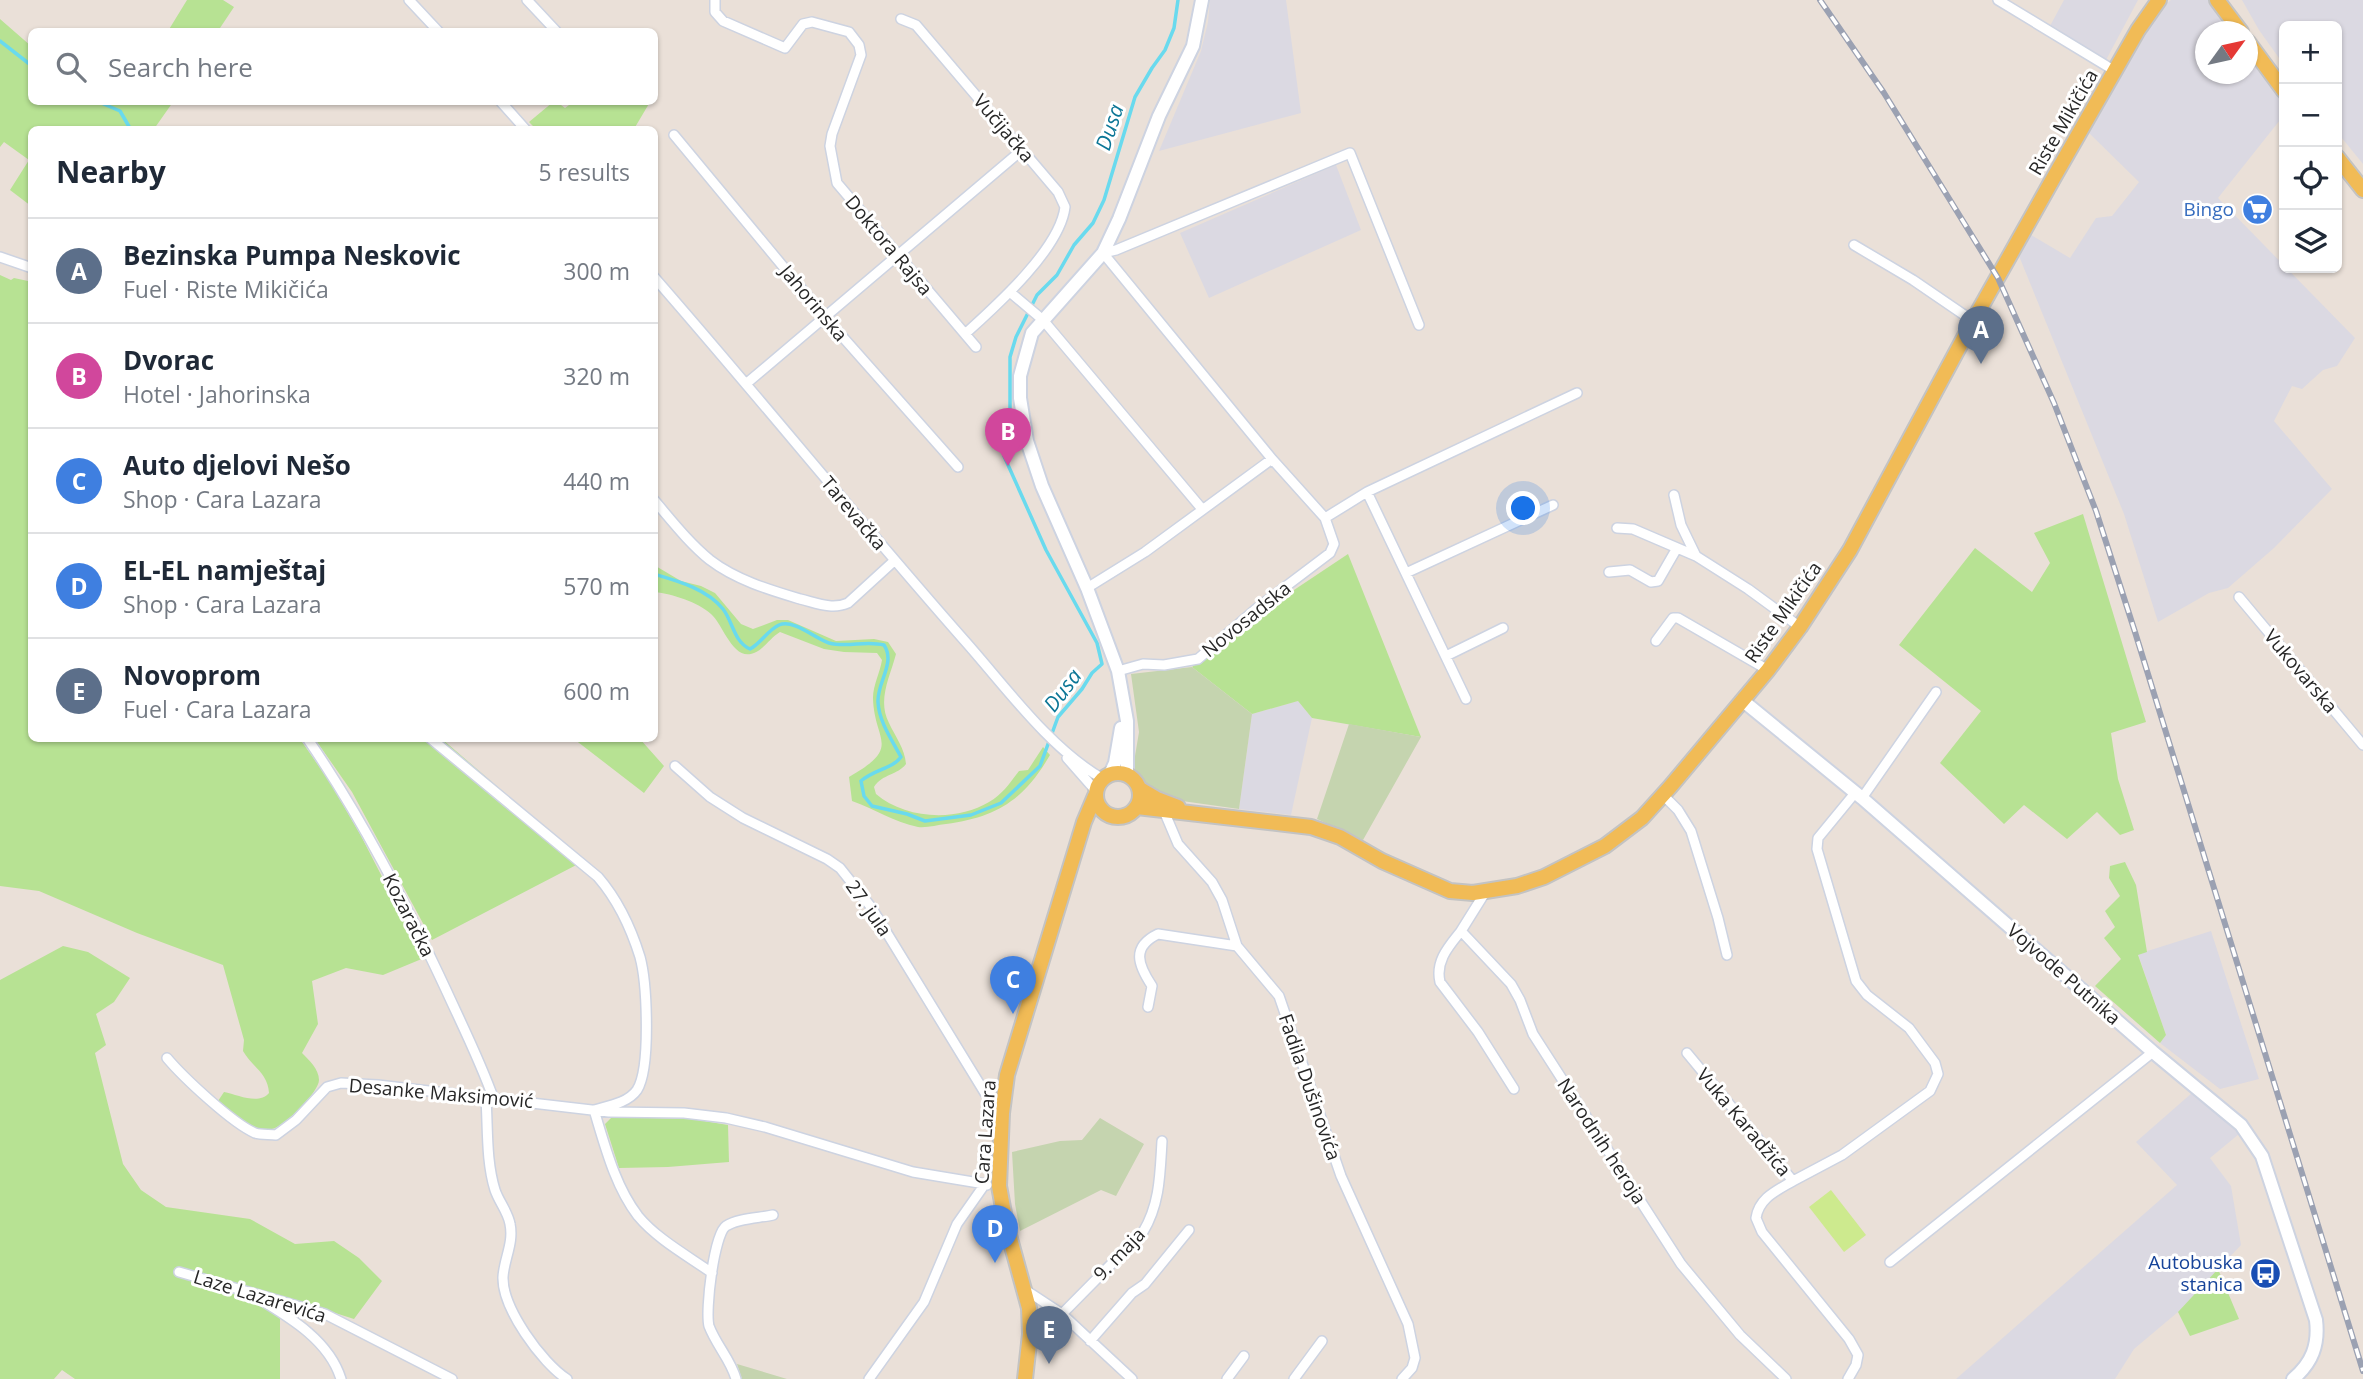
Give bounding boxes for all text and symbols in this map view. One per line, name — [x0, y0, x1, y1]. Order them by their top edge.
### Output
north arrow — [2195, 21, 2258, 84]
map controls — [2279, 21, 2342, 273]
button: + — [2279, 21, 2342, 84]
search box — [28, 28, 658, 105]
icon: search — [52, 48, 90, 86]
text: Search here — [108, 49, 253, 85]
street label: Riste Mikičića — [2022, 64, 2104, 180]
button: − — [2279, 84, 2342, 147]
street label: Vučijačka — [968, 88, 1040, 168]
water label: Dusa — [1088, 100, 1130, 154]
button: locate — [2279, 147, 2342, 210]
text: Nearby — [56, 151, 166, 192]
text: 5 results — [539, 156, 630, 188]
street label: Doktora Rajsa — [839, 189, 939, 301]
supermarket icon: Bingo — [2240, 192, 2274, 226]
place label: Bingo — [2184, 196, 2234, 222]
button: layers — [2279, 210, 2342, 273]
text: Bezinska Pumpa Neskovic — [123, 237, 461, 273]
text: A — [71, 255, 87, 287]
text: 300 m — [563, 255, 630, 287]
street label: Jahorinska — [773, 258, 854, 347]
text: Fuel · Riste Mikičića — [123, 273, 329, 305]
pin: A — [1958, 306, 2004, 364]
text: Dvorac — [123, 342, 214, 378]
text: B — [71, 360, 87, 392]
text: 320 m — [563, 360, 630, 392]
text: Hotel · Jahorinska — [123, 378, 311, 410]
pin: B — [985, 408, 1031, 466]
text: Auto djelovi Nešo — [123, 447, 351, 483]
text: C — [72, 465, 86, 497]
text: 440 m — [563, 465, 630, 497]
street label: Tarevačka — [815, 470, 893, 556]
text: Shop · Cara Lazara — [123, 483, 322, 515]
your location — [1506, 491, 1540, 525]
text: EL-EL namještaj — [123, 552, 326, 588]
street label: Riste Mikičića — [1738, 556, 1828, 668]
text: D — [70, 570, 88, 602]
text: 570 m — [563, 570, 630, 602]
street label: Novosadska — [1196, 575, 1296, 663]
text: Shop · Cara Lazara — [123, 588, 322, 620]
street label: Vukovarska — [2258, 624, 2344, 718]
text: Novoprom — [123, 657, 261, 693]
water label: Dusa — [1037, 663, 1087, 717]
text: E — [73, 675, 85, 707]
text: 600 m — [563, 675, 630, 707]
text: Fuel · Cara Lazara — [123, 693, 312, 725]
street label: Kozaračka — [377, 869, 441, 961]
street label: 27. jula — [840, 875, 898, 941]
street label: Vojvode Putnika — [2002, 917, 2126, 1031]
pin: C — [990, 956, 1036, 1014]
street label: Fadila Dušinovića — [1273, 1010, 1347, 1164]
street label: Vuka Karadžića — [1691, 1062, 1797, 1182]
street label: Desanke Maksimović — [348, 1072, 534, 1114]
street label: Narodnih heroja — [1551, 1073, 1653, 1209]
street label: Cara Lazara — [968, 1079, 1002, 1185]
pin: D — [972, 1205, 1018, 1263]
street label: 9. maja — [1087, 1222, 1151, 1286]
place label: Autobuska stanica — [2148, 1249, 2243, 1297]
bus stop icon: Autobuska stanica — [2249, 1256, 2283, 1290]
street label: Laze Lazarevića — [191, 1263, 329, 1329]
pin: E — [1026, 1306, 1072, 1364]

